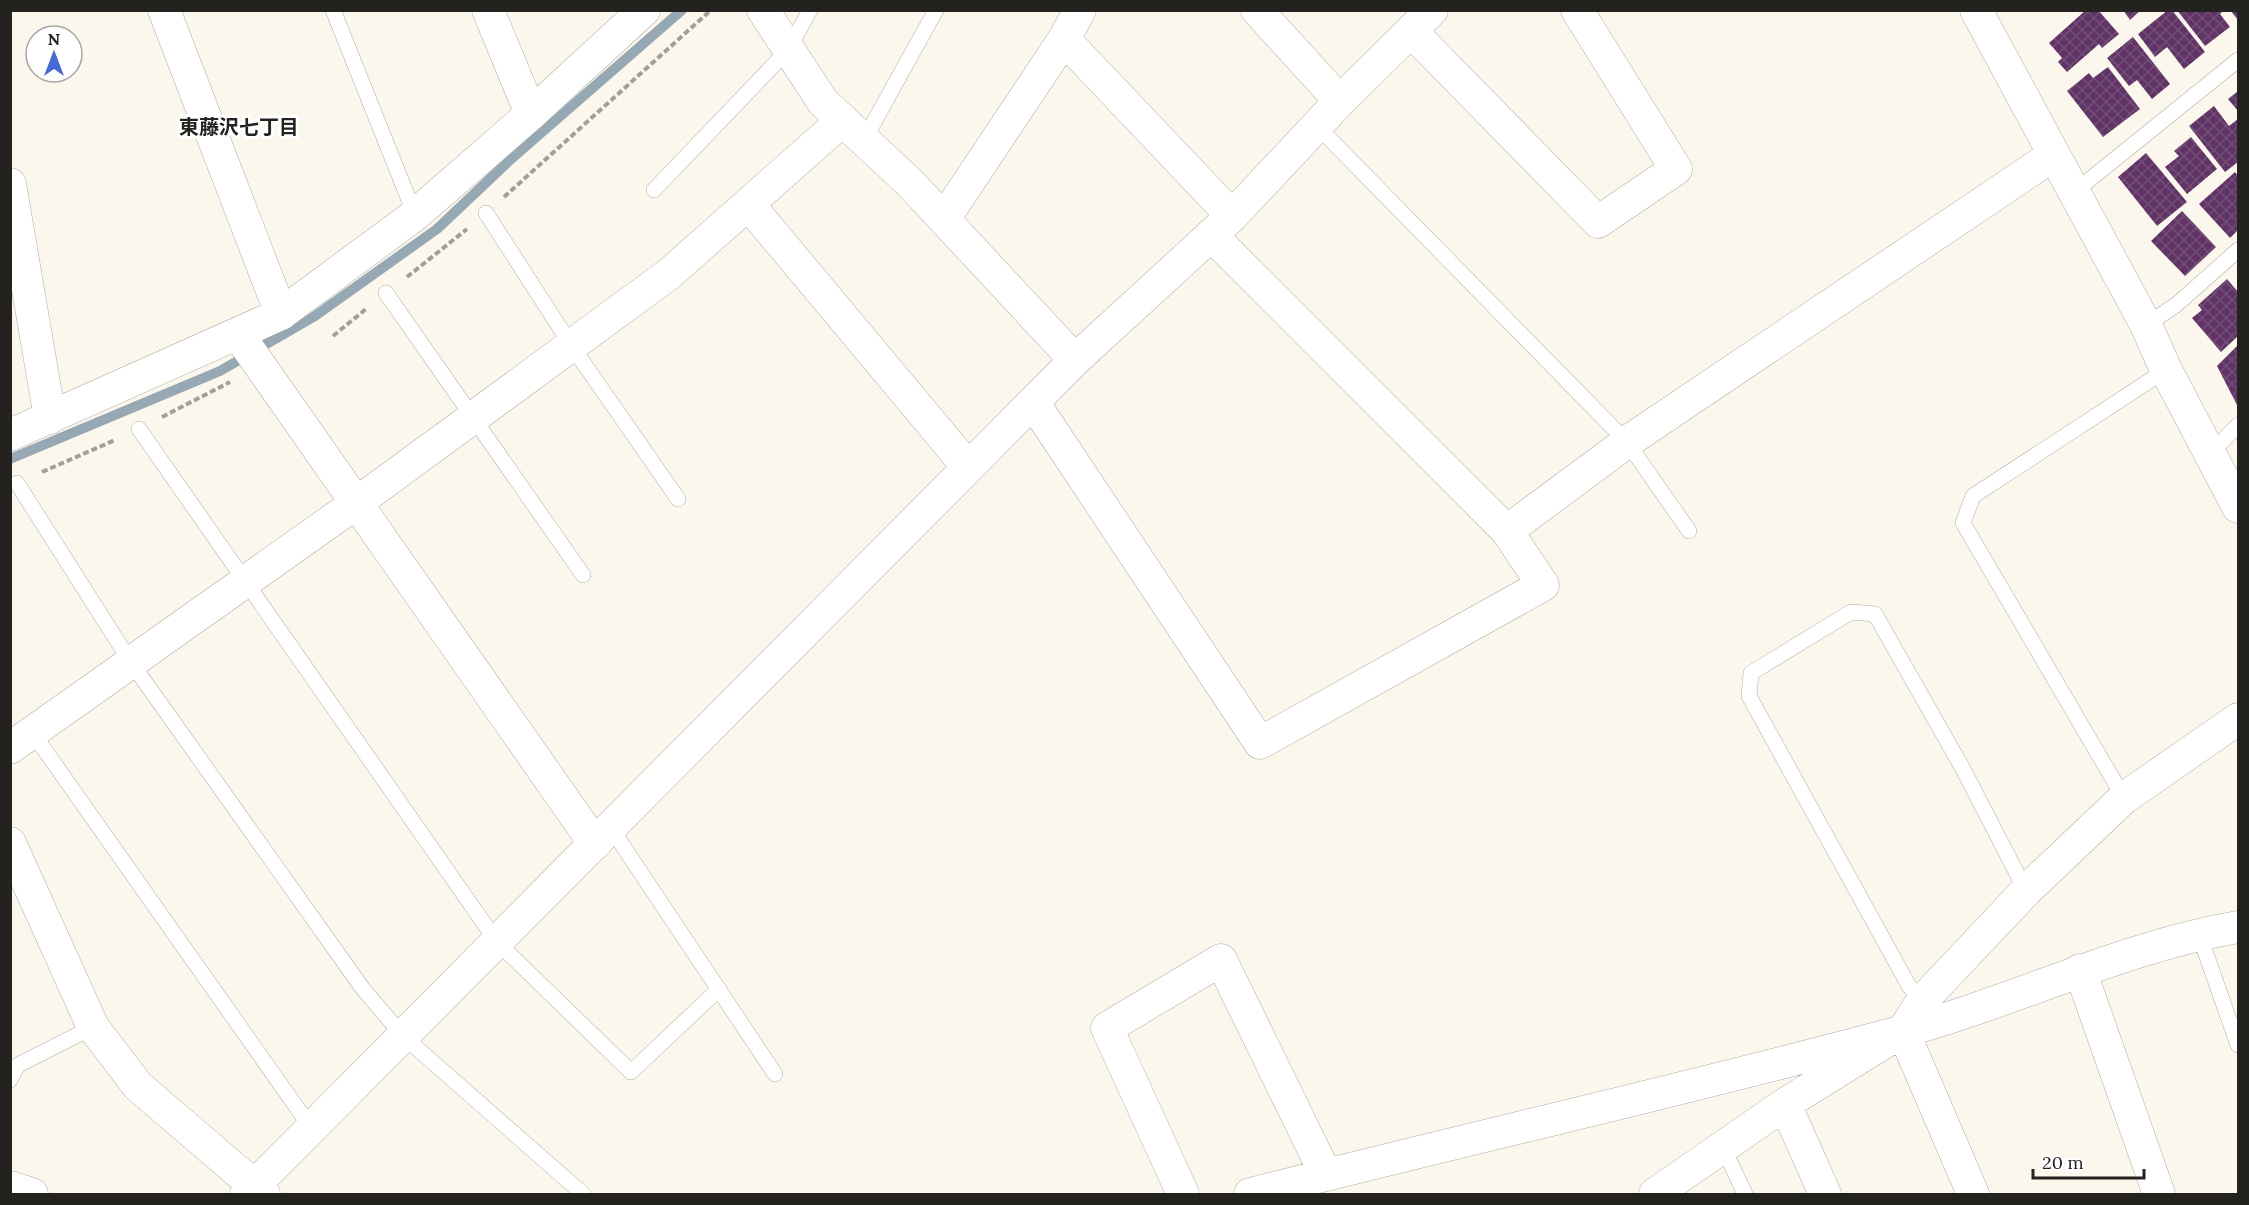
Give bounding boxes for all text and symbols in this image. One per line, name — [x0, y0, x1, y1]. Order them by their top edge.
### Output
north arrow — [24, 24, 84, 84]
text: N — [48, 29, 60, 49]
district label: 東藤沢七丁目 — [179, 114, 299, 139]
scale bar — [2033, 1142, 2144, 1180]
text: 20 m — [2042, 1151, 2084, 1174]

